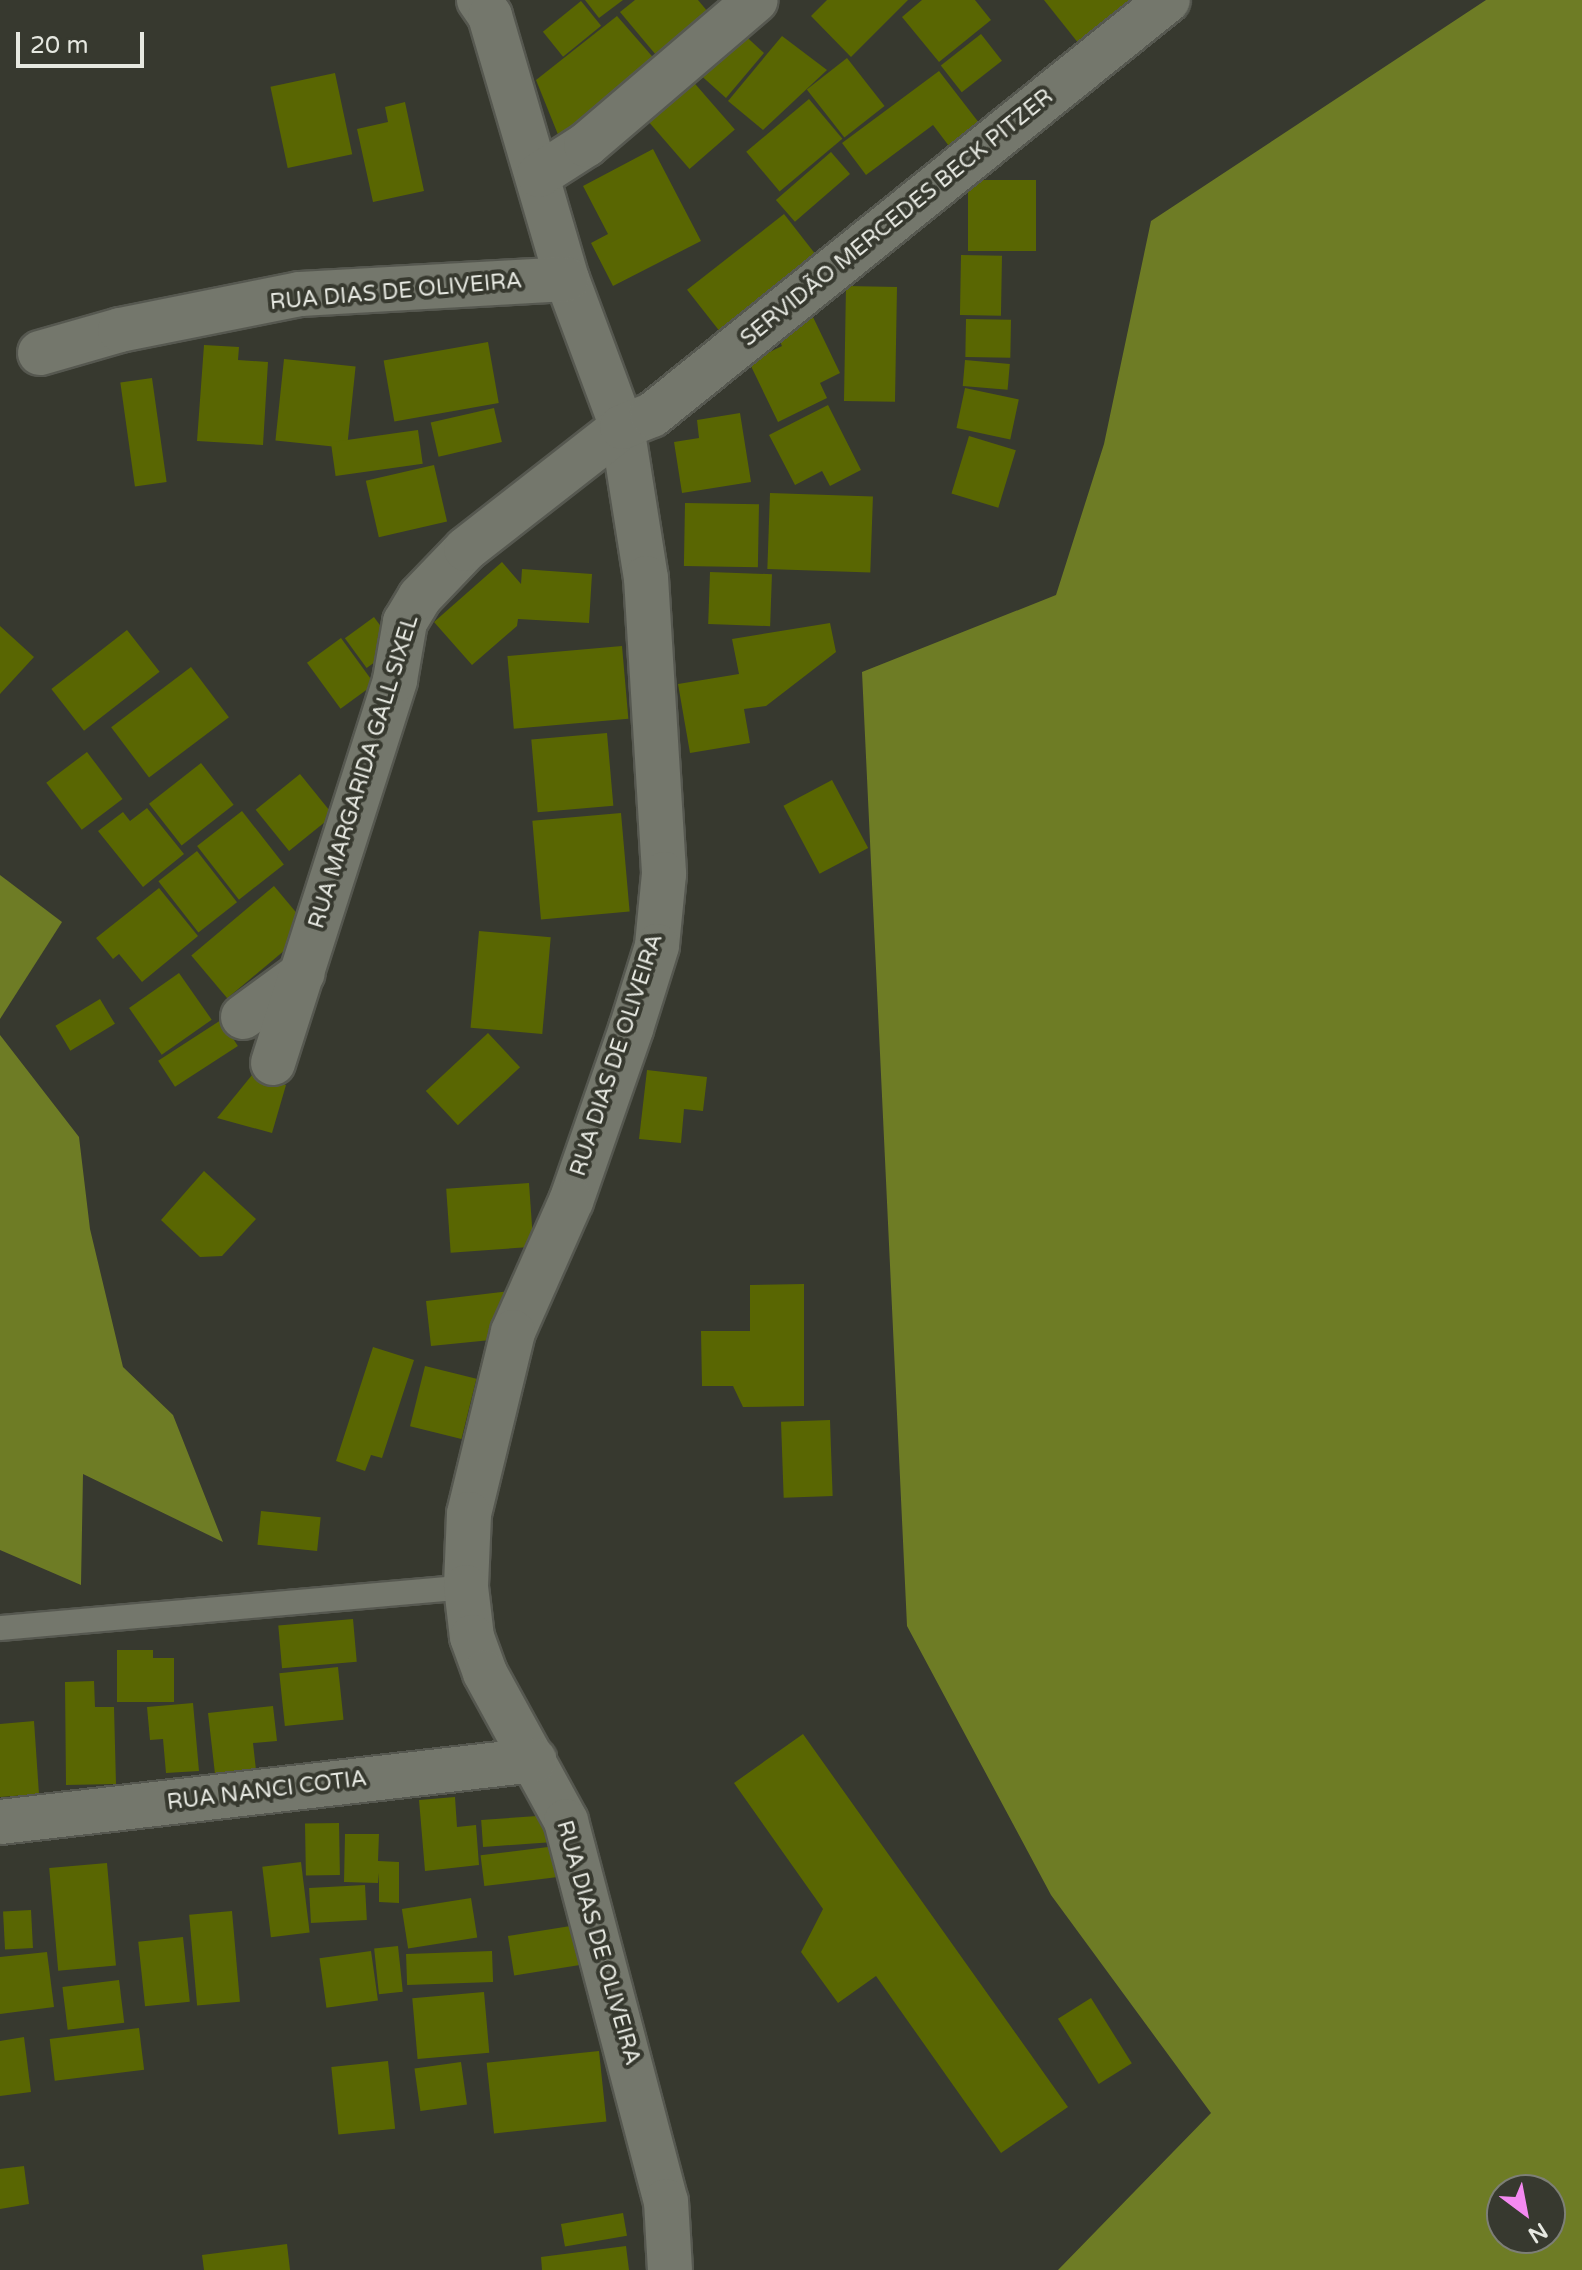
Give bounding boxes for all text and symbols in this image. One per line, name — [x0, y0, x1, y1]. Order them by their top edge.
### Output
scale bar — [20, 16, 148, 66]
text: 20 m — [30, 31, 88, 60]
street label: SERVIDÃO MERCEDES BECK PITZER — [736, 84, 1058, 352]
street label: RUA DIAS DE OLIVEIRA — [269, 268, 523, 316]
street label: RUA MARGARIDA GALL SIXEL — [304, 612, 424, 932]
street label: RUA DIAS DE OLIVEIRA — [565, 930, 669, 1180]
street label: RUA NANCI COTIA — [166, 1766, 368, 1816]
street label: RUA DIAS DE OLIVEIRA — [550, 1818, 646, 2068]
north arrow — [1486, 2174, 1566, 2254]
text: N — [1523, 2217, 1552, 2248]

